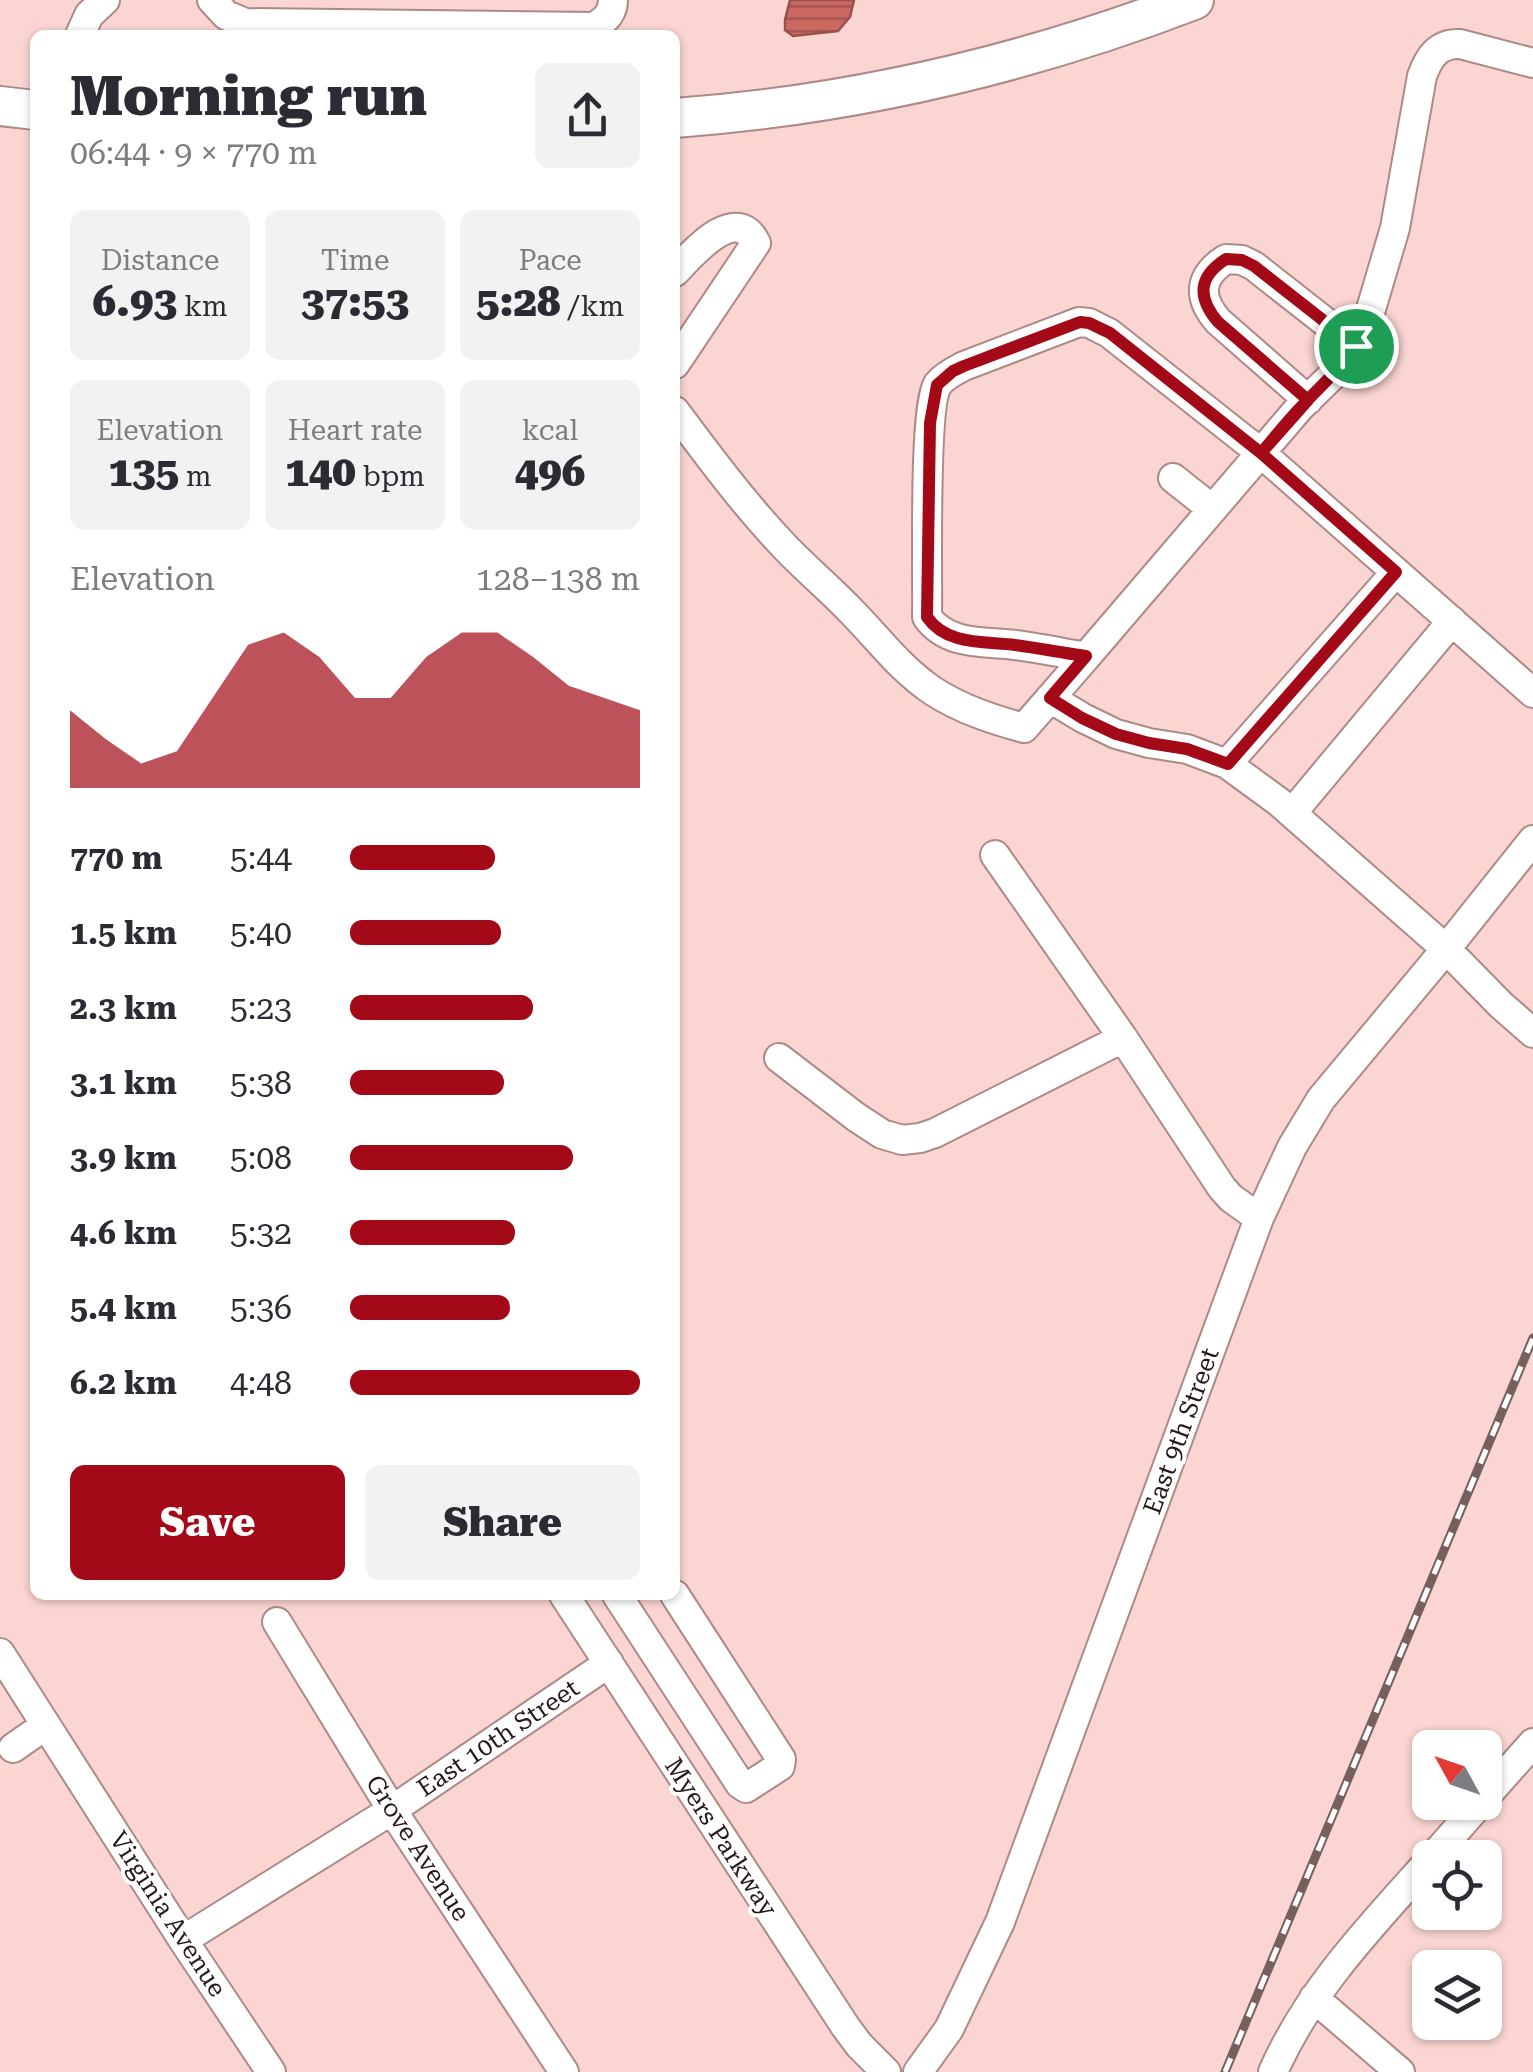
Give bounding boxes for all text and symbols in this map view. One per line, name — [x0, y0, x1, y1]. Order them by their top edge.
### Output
button: share — [535, 63, 640, 168]
text: Morning run — [70, 64, 427, 128]
text: 06:44 · 9 × 770 m — [70, 134, 317, 172]
text: Distance — [101, 244, 219, 277]
text: Time — [321, 244, 389, 277]
text: Pace — [518, 244, 582, 277]
text: 6.93 — [93, 277, 177, 326]
text: 37:53 — [301, 277, 409, 326]
text: 5:28 — [476, 277, 560, 326]
text: km — [177, 290, 227, 323]
text: /km — [560, 290, 624, 323]
pin — [1314, 304, 1399, 389]
icon: arrive — [1329, 319, 1384, 374]
text: Elevation — [97, 414, 223, 447]
text: Heart rate — [288, 414, 422, 447]
text: kcal — [522, 414, 578, 447]
text: 135 — [108, 447, 179, 496]
text: 140 — [285, 447, 356, 496]
text: 496 — [515, 447, 585, 496]
text: m — [179, 460, 212, 493]
text: bpm — [356, 460, 425, 493]
text: Elevation — [70, 560, 215, 598]
text: 128–138 m — [476, 560, 640, 598]
text: 770 m — [70, 839, 163, 877]
text: 5:44 — [230, 839, 292, 877]
text: 1.5 km — [70, 914, 177, 952]
text: 5:40 — [230, 914, 292, 952]
text: 2.3 km — [70, 989, 177, 1027]
text: 5:23 — [230, 989, 292, 1027]
text: 3.1 km — [70, 1064, 177, 1102]
text: 5:38 — [230, 1064, 292, 1102]
text: 3.9 km — [70, 1139, 177, 1177]
text: 5:08 — [230, 1139, 292, 1177]
text: 4.6 km — [70, 1214, 177, 1252]
text: 5:32 — [230, 1214, 292, 1252]
text: 5.4 km — [70, 1289, 177, 1327]
text: 5:36 — [230, 1289, 292, 1327]
street label: East 9th Street — [1137, 1344, 1225, 1518]
text: 6.2 km — [70, 1364, 177, 1402]
text: 4:48 — [230, 1364, 292, 1402]
button: Save — [70, 1465, 345, 1580]
button: Share — [365, 1465, 640, 1580]
street label: East 10th Street — [412, 1673, 584, 1803]
north arrow — [1412, 1730, 1502, 1820]
map controls — [1412, 1730, 1502, 2040]
street label: Myers Parkway — [659, 1752, 783, 1922]
street label: Grove Avenue — [360, 1770, 476, 1926]
street label: Virginia Avenue — [104, 1826, 232, 2002]
button: locate — [1412, 1840, 1502, 1930]
button: layers — [1412, 1950, 1502, 2040]

